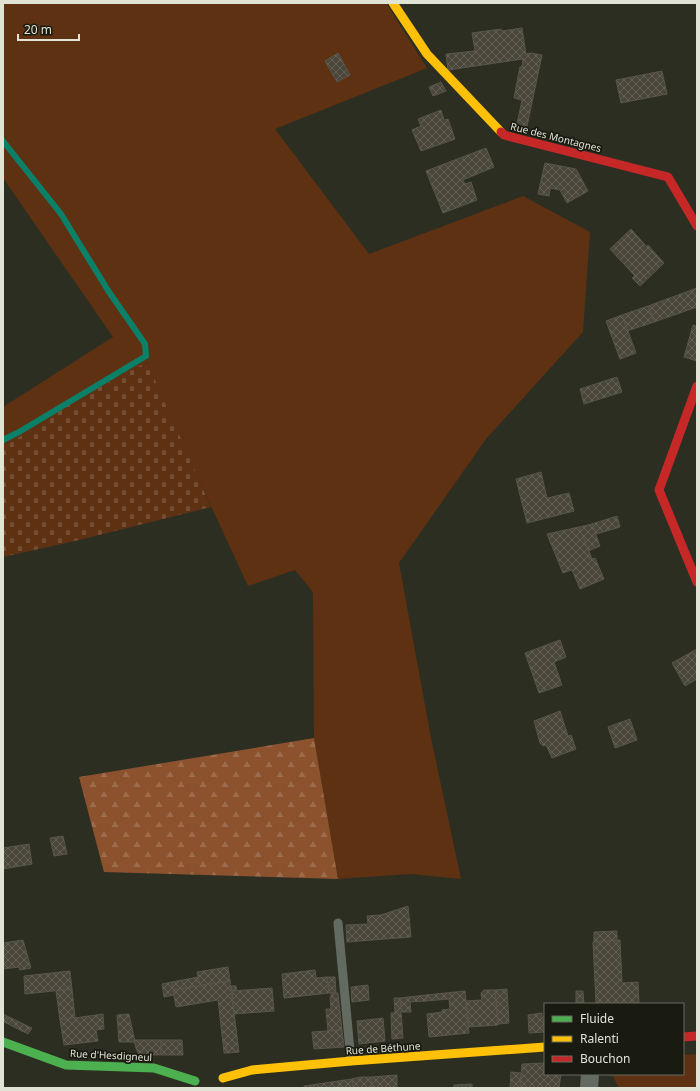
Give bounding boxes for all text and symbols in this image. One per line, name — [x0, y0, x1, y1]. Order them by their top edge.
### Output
scale bar — [18, 16, 79, 42]
text: 20 m — [24, 21, 52, 38]
street label: Rue des Montagnes — [509, 119, 603, 155]
legend — [544, 1003, 684, 1075]
text: Fluide — [580, 1010, 614, 1027]
text: Ralenti — [580, 1030, 619, 1047]
street label: Rue de Béthune — [345, 1038, 421, 1058]
street label: Rue d'Hesdigneul — [70, 1046, 152, 1064]
text: Bouchon — [580, 1050, 630, 1067]

